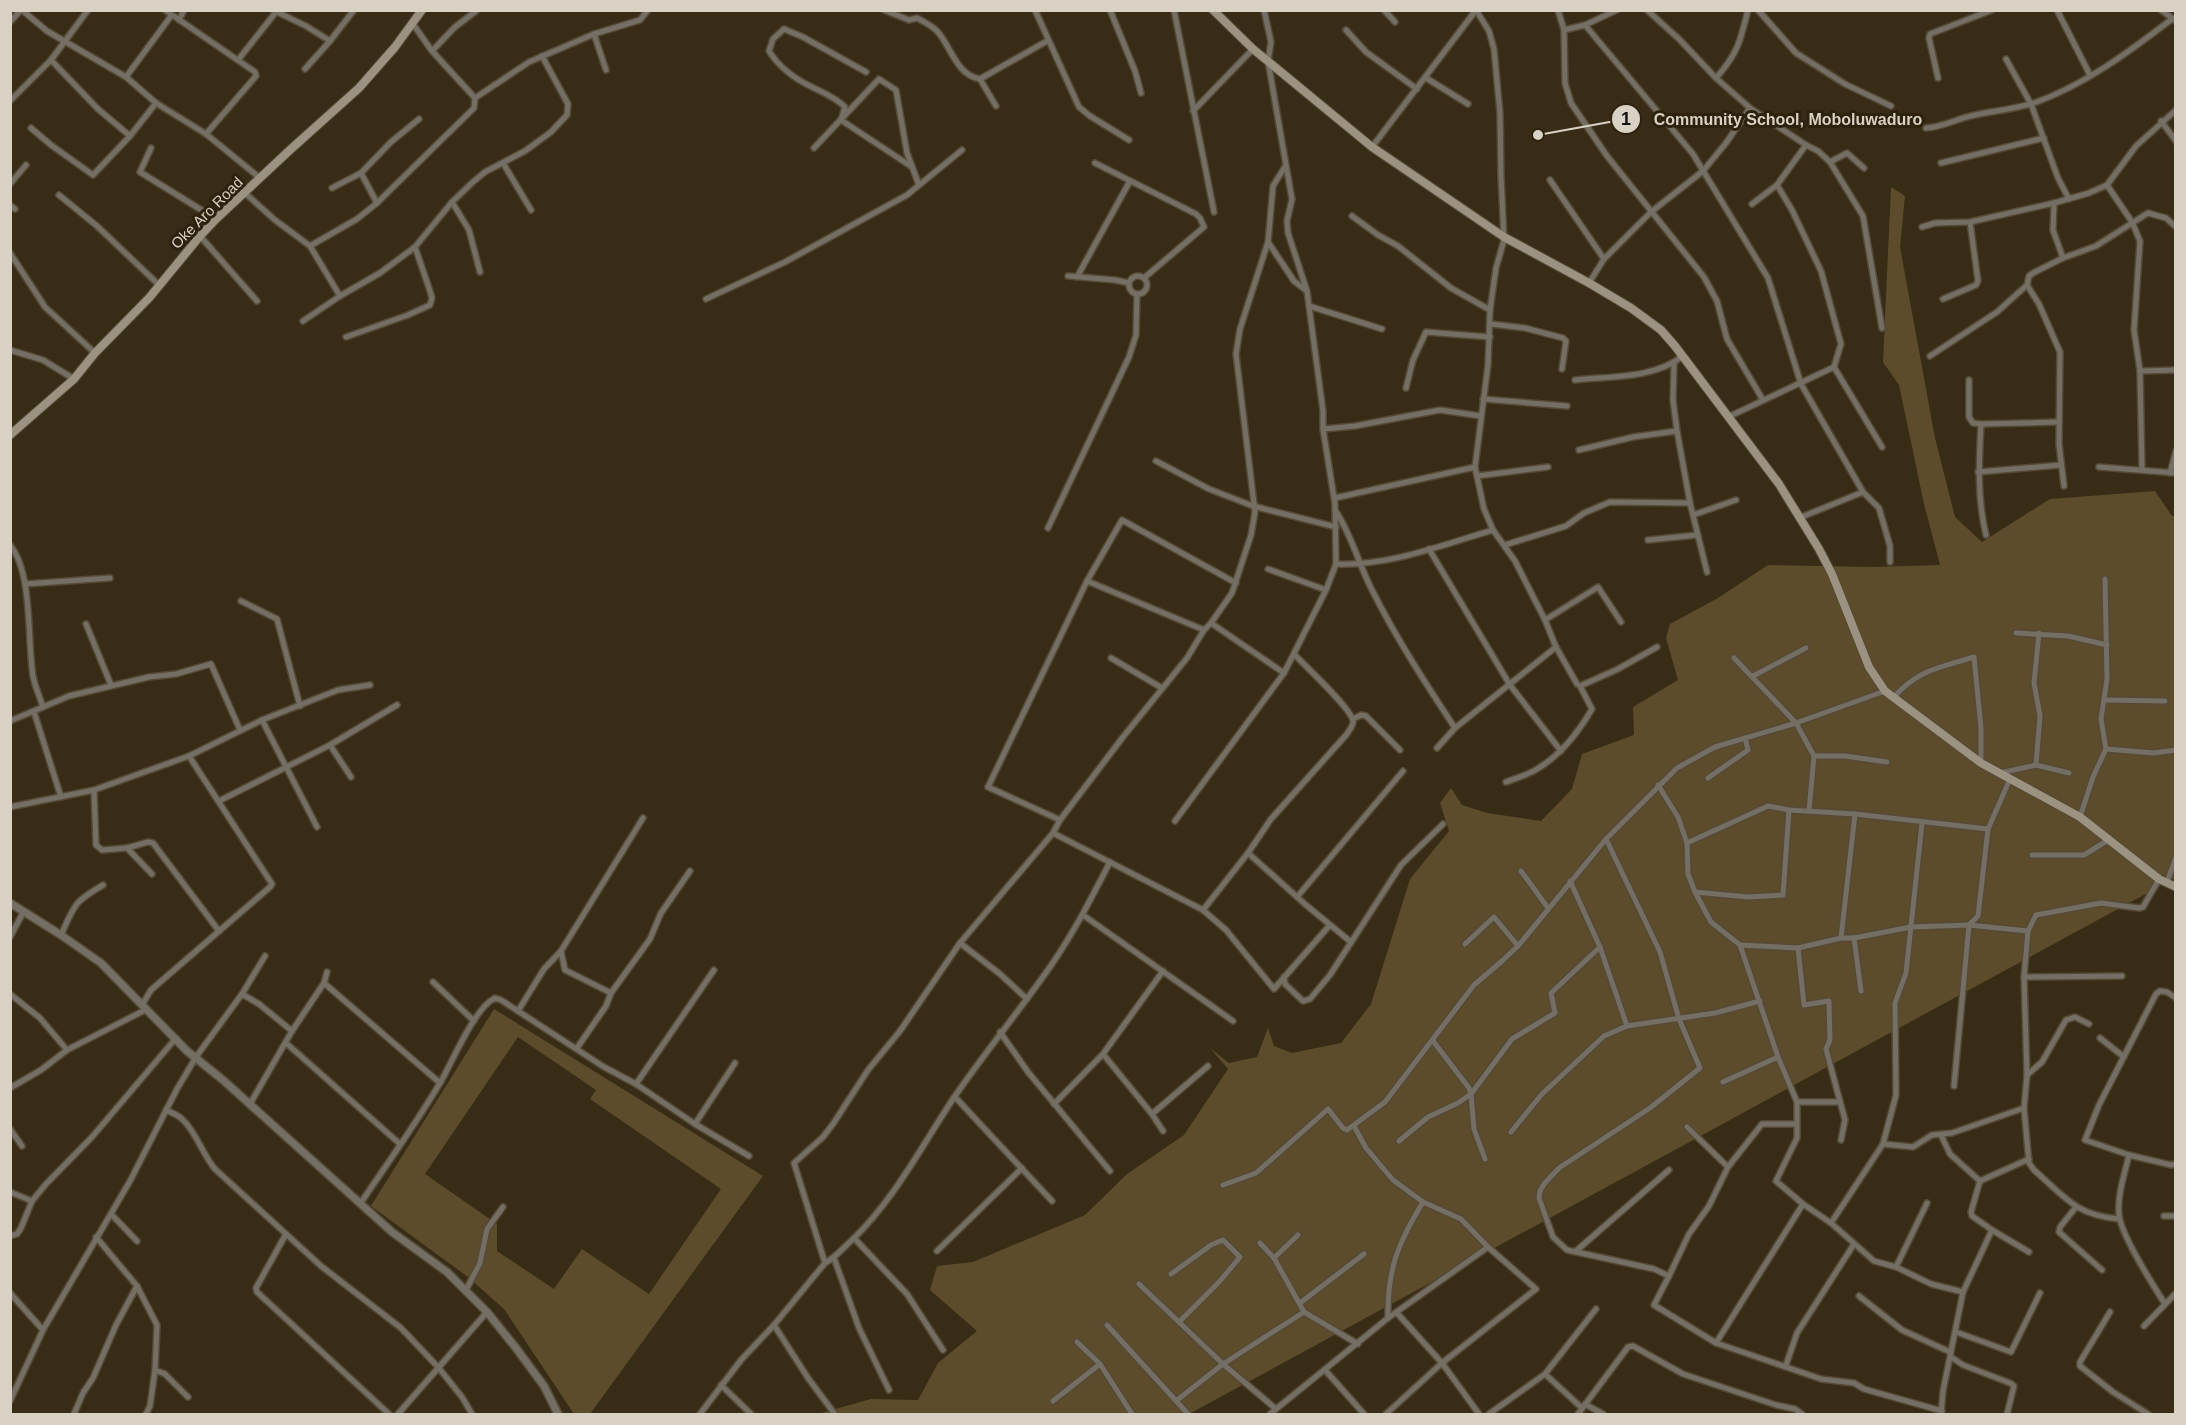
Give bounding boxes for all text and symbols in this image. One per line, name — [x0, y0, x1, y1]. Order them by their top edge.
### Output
callout: Community School, Moboluwaduro — [1611, 102, 1934, 136]
text: 1 — [1621, 109, 1631, 129]
text: Community School, Moboluwaduro — [1654, 111, 1922, 128]
street label: Oke Aro Road — [167, 173, 246, 252]

